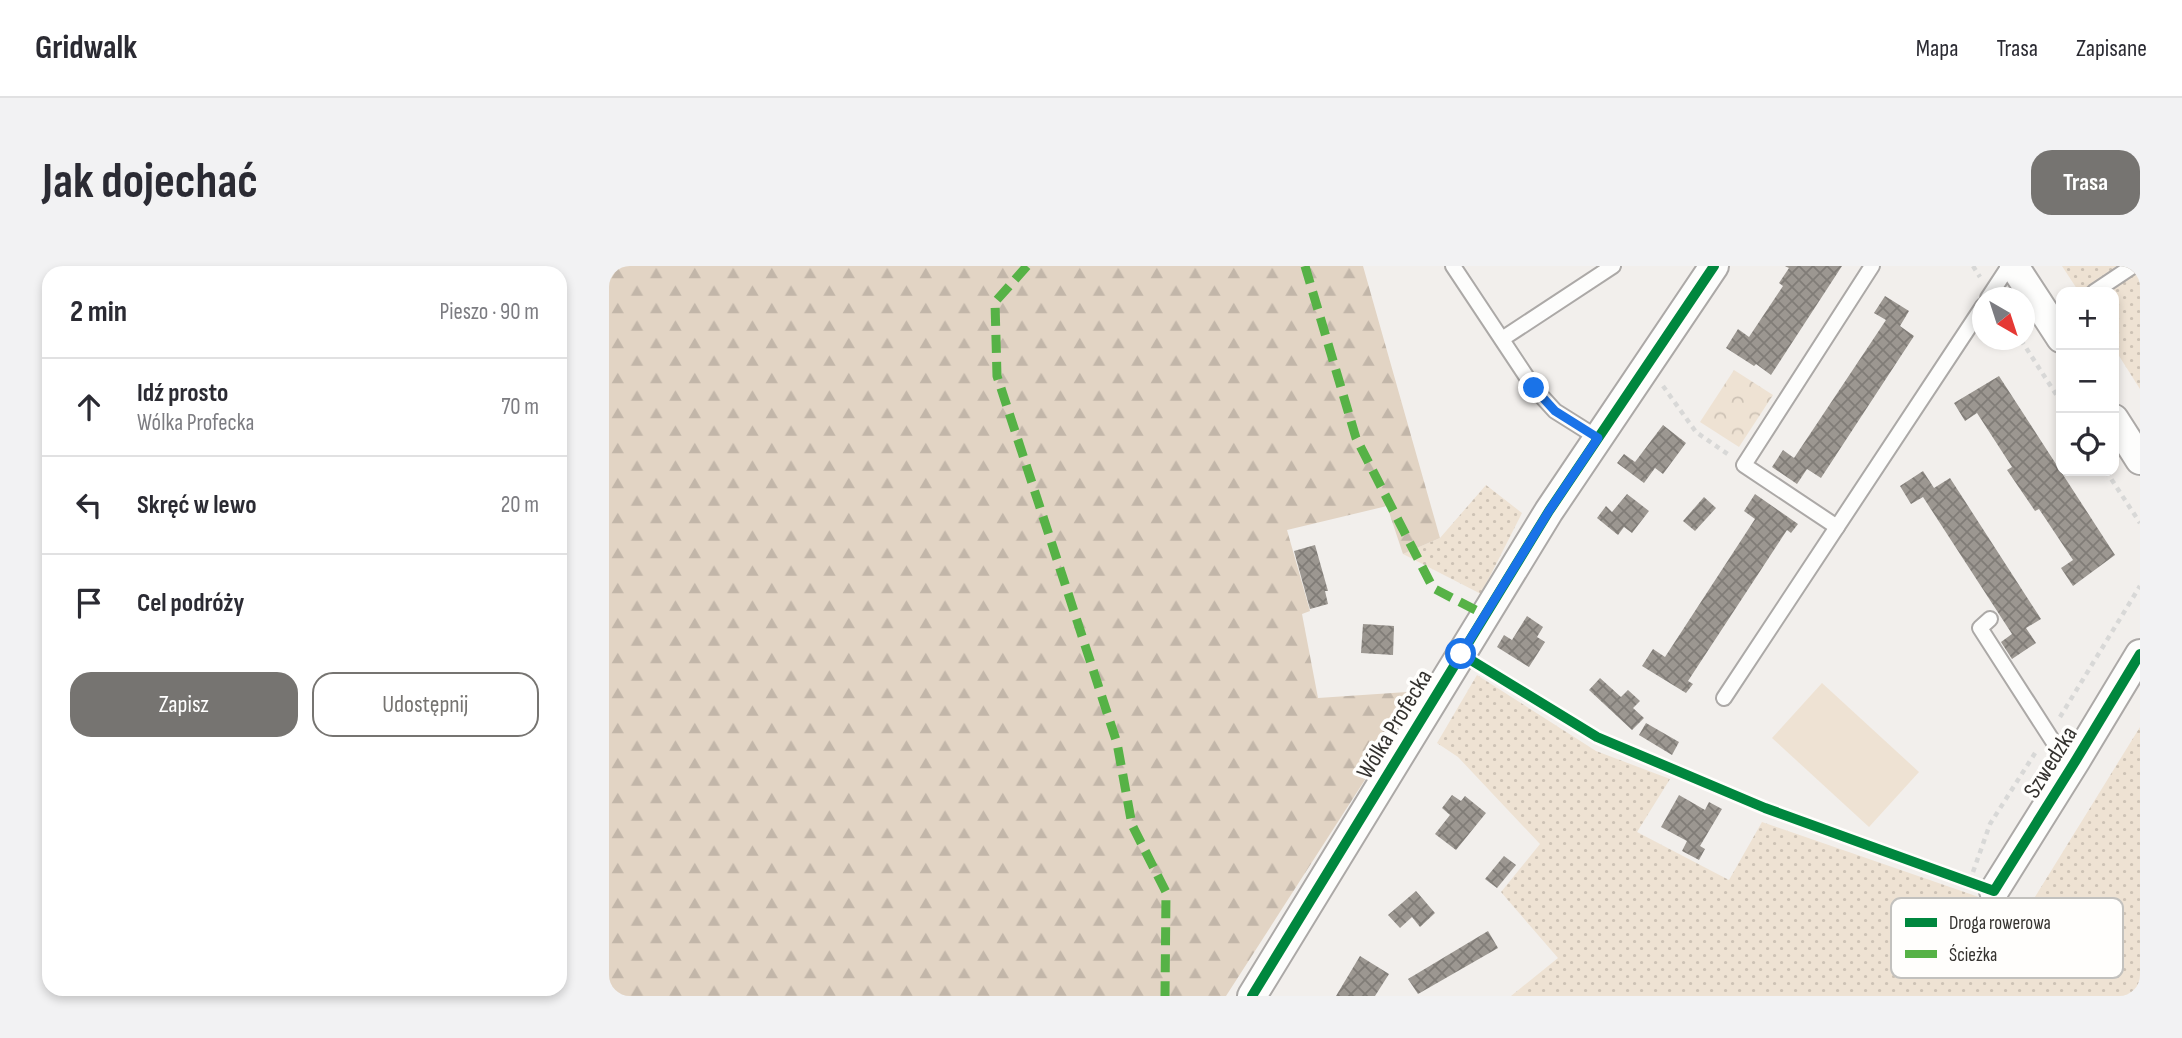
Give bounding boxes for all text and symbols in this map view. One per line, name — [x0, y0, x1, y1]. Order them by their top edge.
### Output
text: Gridwalk — [35, 28, 137, 68]
text: Mapa — [1916, 34, 1959, 63]
text: Trasa — [1997, 34, 2038, 63]
text: Zapisane — [2076, 34, 2147, 63]
button: Trasa — [2031, 150, 2140, 215]
text: Jak dojechać — [42, 153, 258, 212]
north arrow — [1972, 287, 2035, 350]
map controls — [2056, 287, 2119, 476]
button: + — [2056, 287, 2119, 350]
text: 2 min — [70, 294, 127, 330]
text: Pieszo · 90 m — [440, 298, 539, 326]
button: − — [2056, 350, 2119, 413]
route end — [1518, 372, 1549, 403]
text: Idź prosto — [137, 378, 228, 409]
icon: ahead — [70, 388, 108, 426]
text: 70 m — [501, 393, 539, 421]
text: Wólka Profecka — [137, 409, 254, 437]
button: locate — [2056, 413, 2119, 476]
icon: left — [70, 486, 108, 524]
text: Skręć w lewo — [137, 490, 257, 521]
text: 20 m — [501, 491, 539, 519]
icon: arrive — [70, 584, 108, 622]
text: Cel podróży — [137, 588, 244, 619]
route start — [1445, 638, 1476, 669]
street label: Wólka Profecka — [1350, 664, 1438, 784]
button: Zapisz — [70, 672, 298, 737]
button: Udostępnij — [312, 672, 539, 737]
street label: Szwedzka — [2017, 721, 2084, 803]
legend — [1891, 898, 2123, 978]
text: Droga rowerowa — [1949, 912, 2051, 935]
text: Ścieżka — [1949, 944, 1997, 967]

